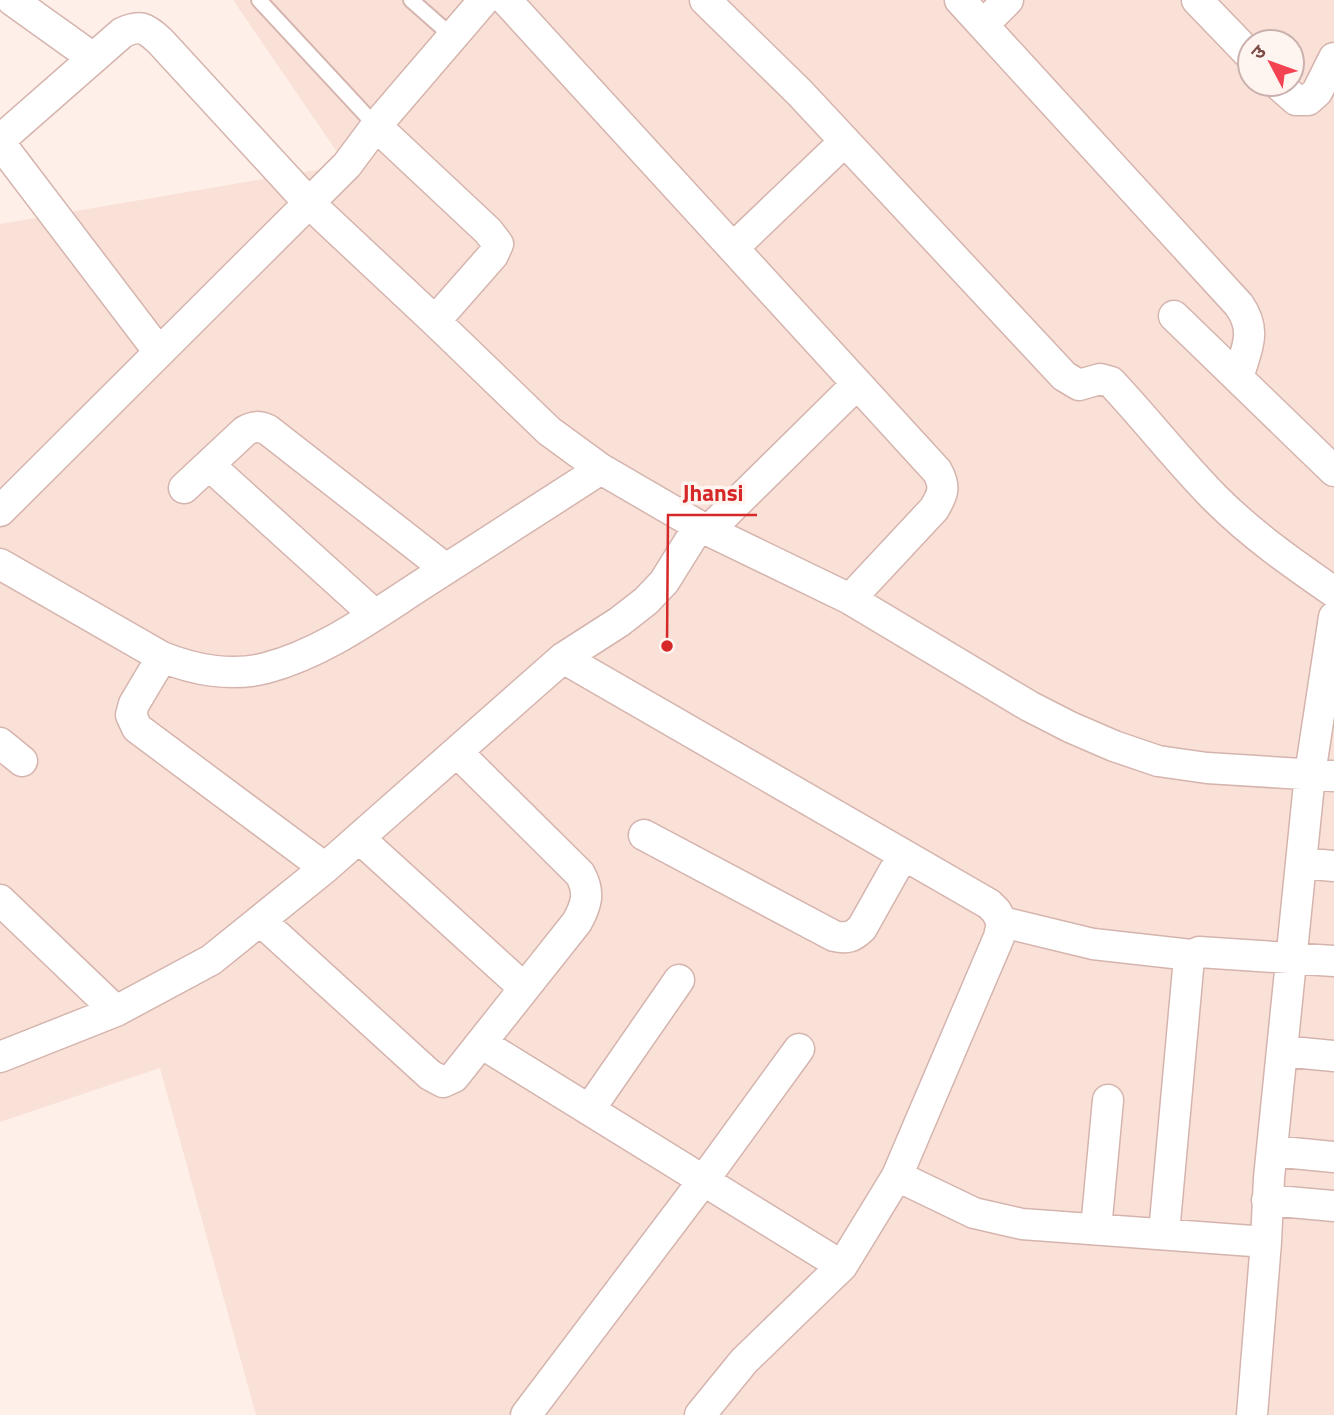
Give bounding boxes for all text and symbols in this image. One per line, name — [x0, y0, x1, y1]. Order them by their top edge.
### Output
north arrow — [1236, 28, 1306, 98]
text: उ — [1243, 37, 1273, 65]
callout: Jhansi — [668, 471, 757, 515]
text: Jhansi — [683, 475, 743, 510]

